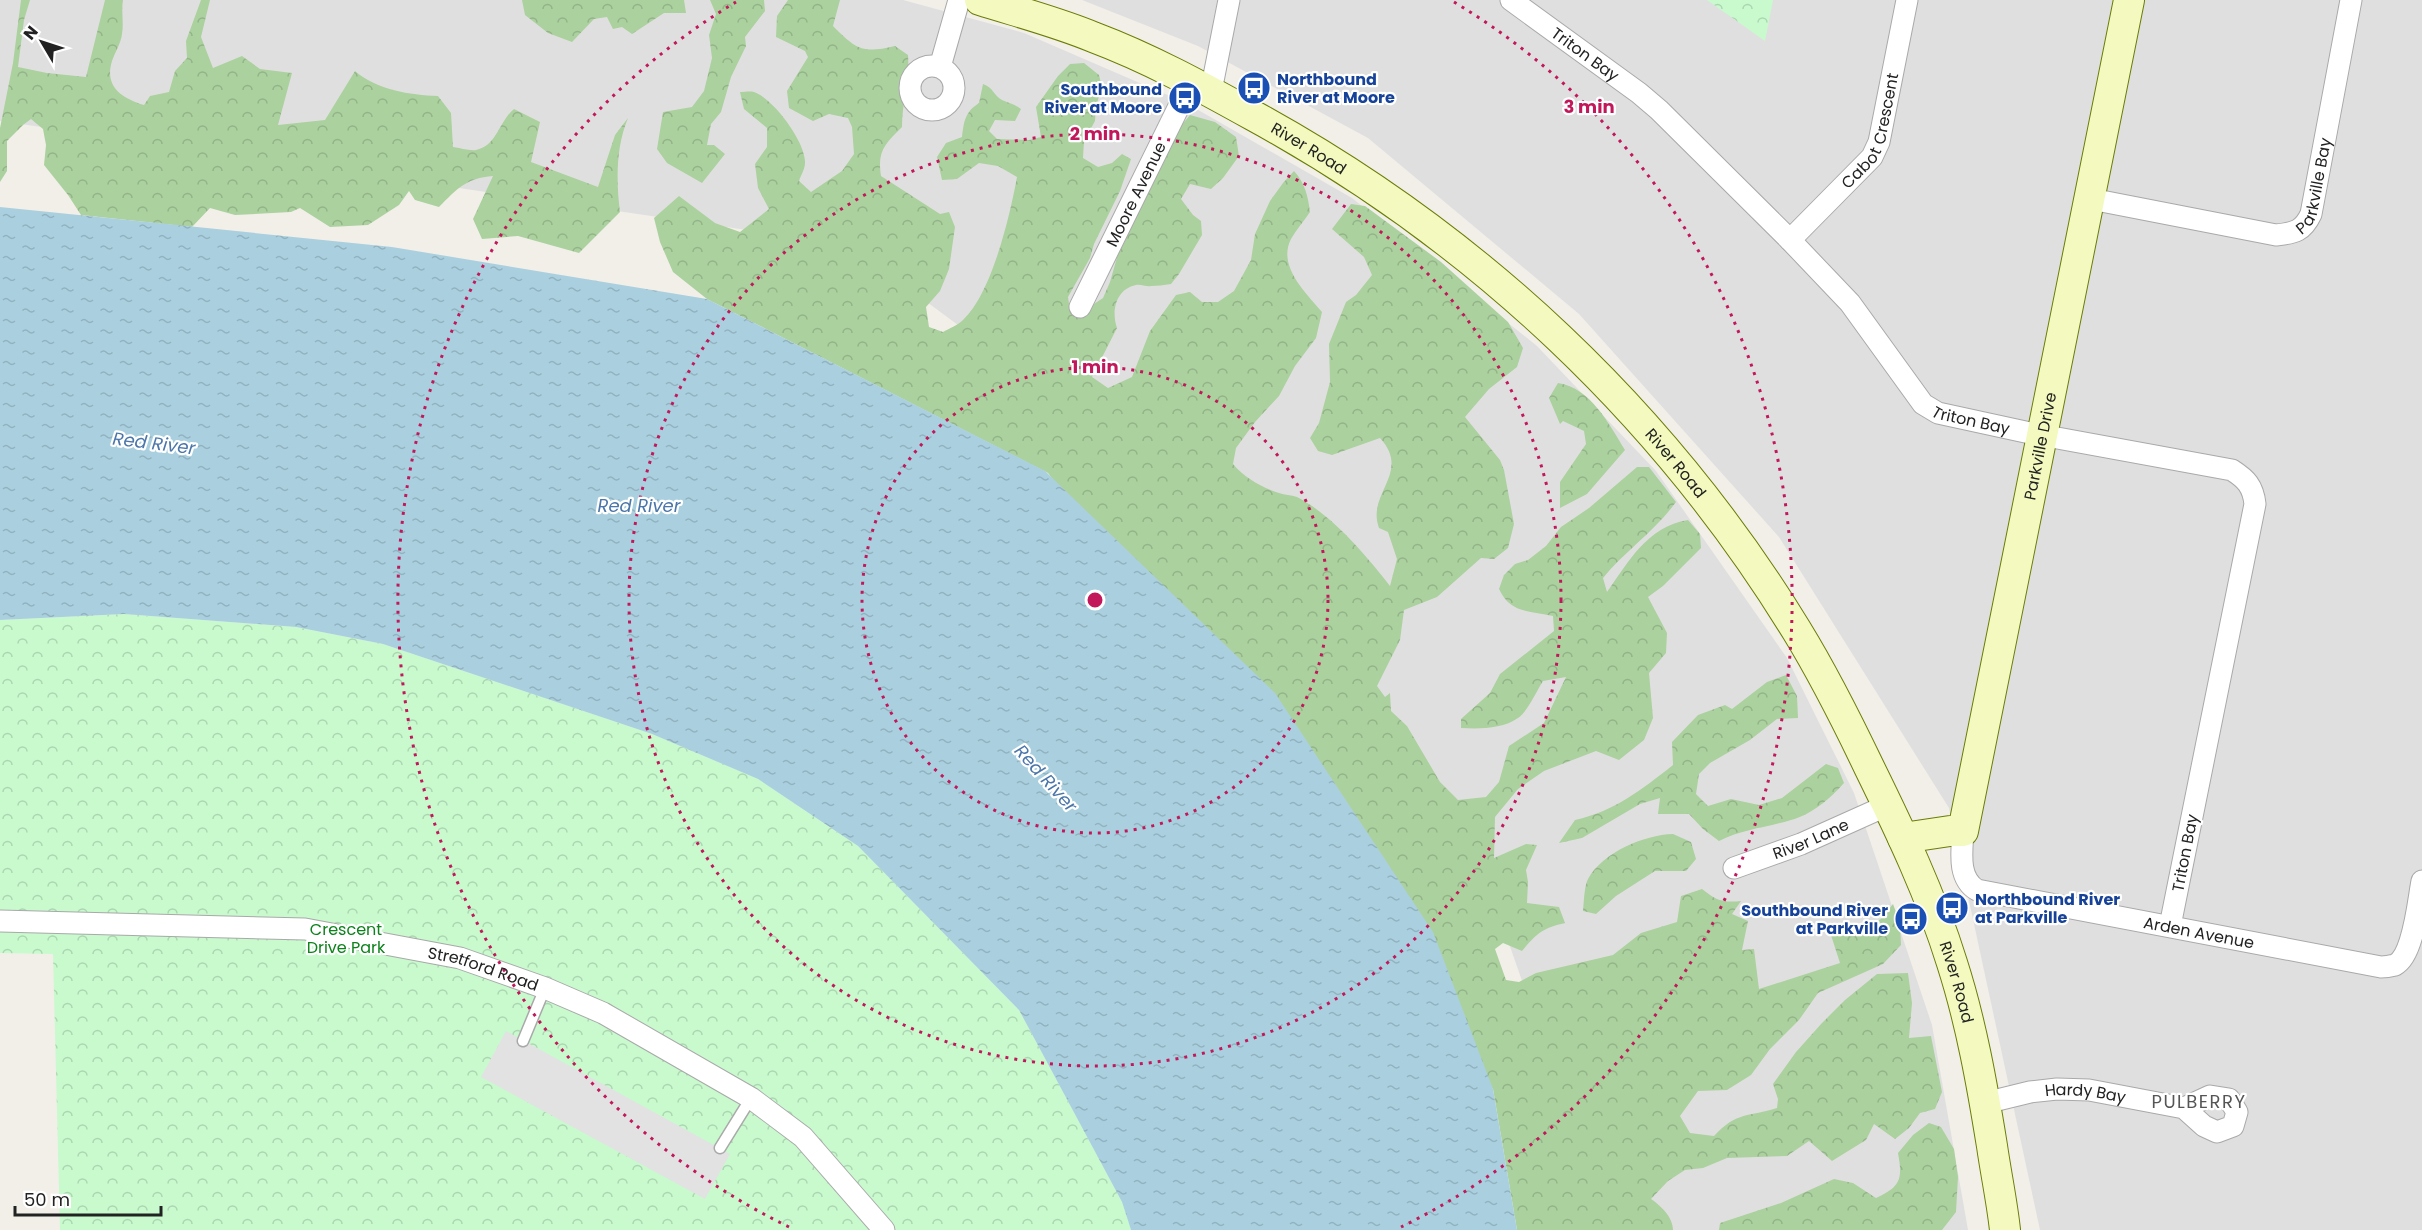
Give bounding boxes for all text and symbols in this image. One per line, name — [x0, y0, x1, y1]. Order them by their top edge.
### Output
north arrow — [12, 12, 72, 72]
text: N — [18, 21, 43, 45]
street label: Triton Bay — [1547, 22, 1624, 87]
place label: Northbound River at Moore — [1277, 68, 1395, 109]
bus stop icon: Northbound River at Moore — [1236, 70, 1272, 106]
street label: Cabot Crescent — [1836, 71, 1904, 194]
place label: Southbound River at Moore — [1044, 78, 1162, 119]
bus stop icon: Southbound River at Moore — [1167, 80, 1203, 116]
text: 3 min — [1563, 94, 1615, 119]
street label: River Road — [1267, 116, 1351, 180]
text: 2 min — [1070, 121, 1120, 146]
street label: Parkville Bay — [2290, 136, 2337, 240]
street label: Moore Avenue — [1100, 137, 1171, 250]
text: 1 min — [1071, 354, 1119, 379]
street label: Parkville Drive — [2018, 390, 2062, 502]
street label: Triton Bay — [1927, 400, 2012, 440]
street label: River Road — [1640, 423, 1712, 503]
water label: Red River — [111, 426, 198, 461]
water label: Red River — [598, 493, 682, 518]
centre of rings — [1085, 590, 1105, 610]
water label: Red River — [1009, 739, 1084, 818]
street label: Triton Bay — [2166, 812, 2204, 894]
street label: River Lane — [1769, 813, 1853, 865]
place label: Northbound River at Parkville — [1975, 888, 2120, 929]
bus stop icon: Northbound River at Parkville — [1934, 890, 1970, 926]
place label: Southbound River at Parkville — [1741, 899, 1888, 940]
bus stop icon: Southbound River at Parkville — [1893, 901, 1929, 937]
street label: Arden Avenue — [2142, 910, 2256, 954]
park label: Crescent Drive Park — [307, 918, 386, 959]
street label: River Road — [1934, 938, 1980, 1025]
street label: Stretford Road — [426, 941, 542, 996]
street label: Hardy Bay — [2043, 1077, 2128, 1108]
district label: PULBERRY — [2151, 1089, 2247, 1114]
scale bar — [15, 1179, 160, 1217]
text: 50 m — [24, 1187, 70, 1212]

